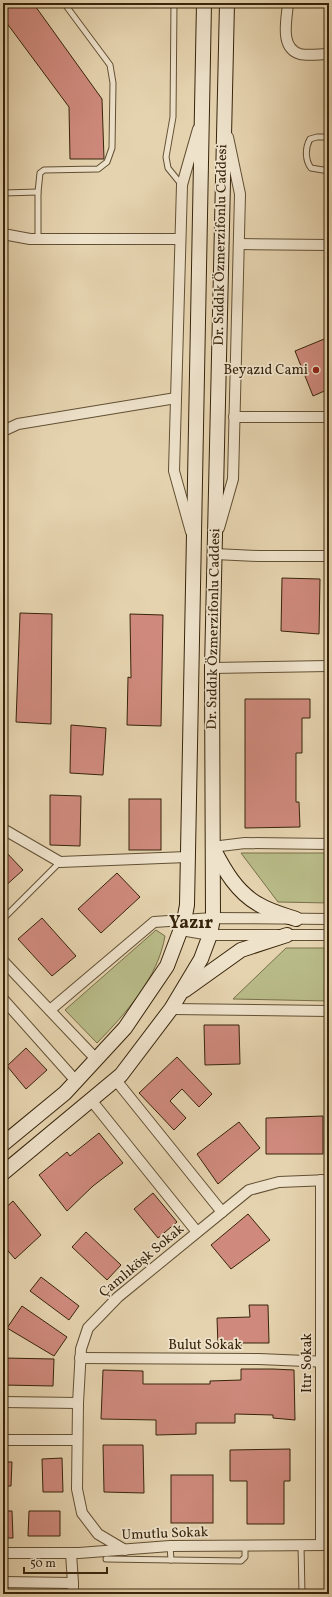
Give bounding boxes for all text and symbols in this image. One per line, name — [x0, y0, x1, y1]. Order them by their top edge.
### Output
street label: Dr. Sıddık Özmerzifonlu Caddesi — [210, 144, 232, 346]
place label: Beyazıd Cami — [224, 361, 308, 380]
marker: Beyazıd Cami — [311, 365, 321, 375]
street label: Dr. Sıddık Özmerzifonlu Caddesi — [203, 528, 225, 730]
district label: Yazır — [169, 911, 214, 936]
street label: Çamlıköşk Sokak — [95, 1220, 189, 1302]
street label: Itır Sokak — [298, 1333, 317, 1393]
street label: Bulut Sokak — [168, 1336, 242, 1355]
street label: Umutlu Sokak — [121, 1523, 209, 1545]
scale bar — [24, 1549, 107, 1575]
text: 50 m — [30, 1556, 56, 1572]

